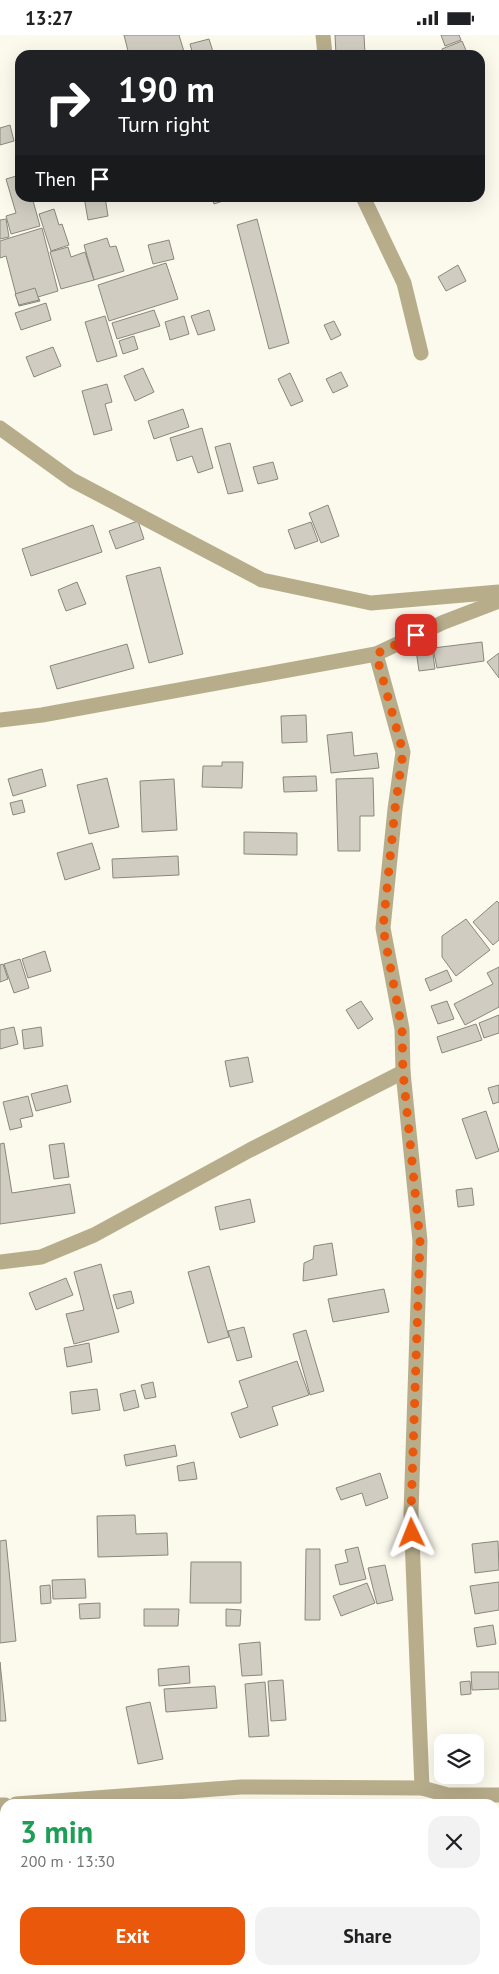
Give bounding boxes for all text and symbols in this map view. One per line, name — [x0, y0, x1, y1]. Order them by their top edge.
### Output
text: 13:27 — [25, 6, 73, 30]
text: 190 m — [118, 66, 215, 112]
icon: right — [35, 70, 100, 135]
text: Turn right — [118, 110, 210, 138]
icon: arrive — [86, 165, 114, 193]
text: Then — [35, 167, 76, 191]
pin — [395, 614, 437, 656]
icon: arrive — [402, 621, 430, 649]
position arrow — [385, 1506, 437, 1558]
map controls — [434, 1734, 484, 1784]
button: layers — [434, 1734, 484, 1784]
text: 3 min — [20, 1812, 93, 1851]
button: close — [428, 1816, 480, 1868]
text: 200 m · 13:30 — [20, 1851, 115, 1871]
button: Exit — [20, 1907, 245, 1965]
button: Share — [255, 1907, 480, 1965]

